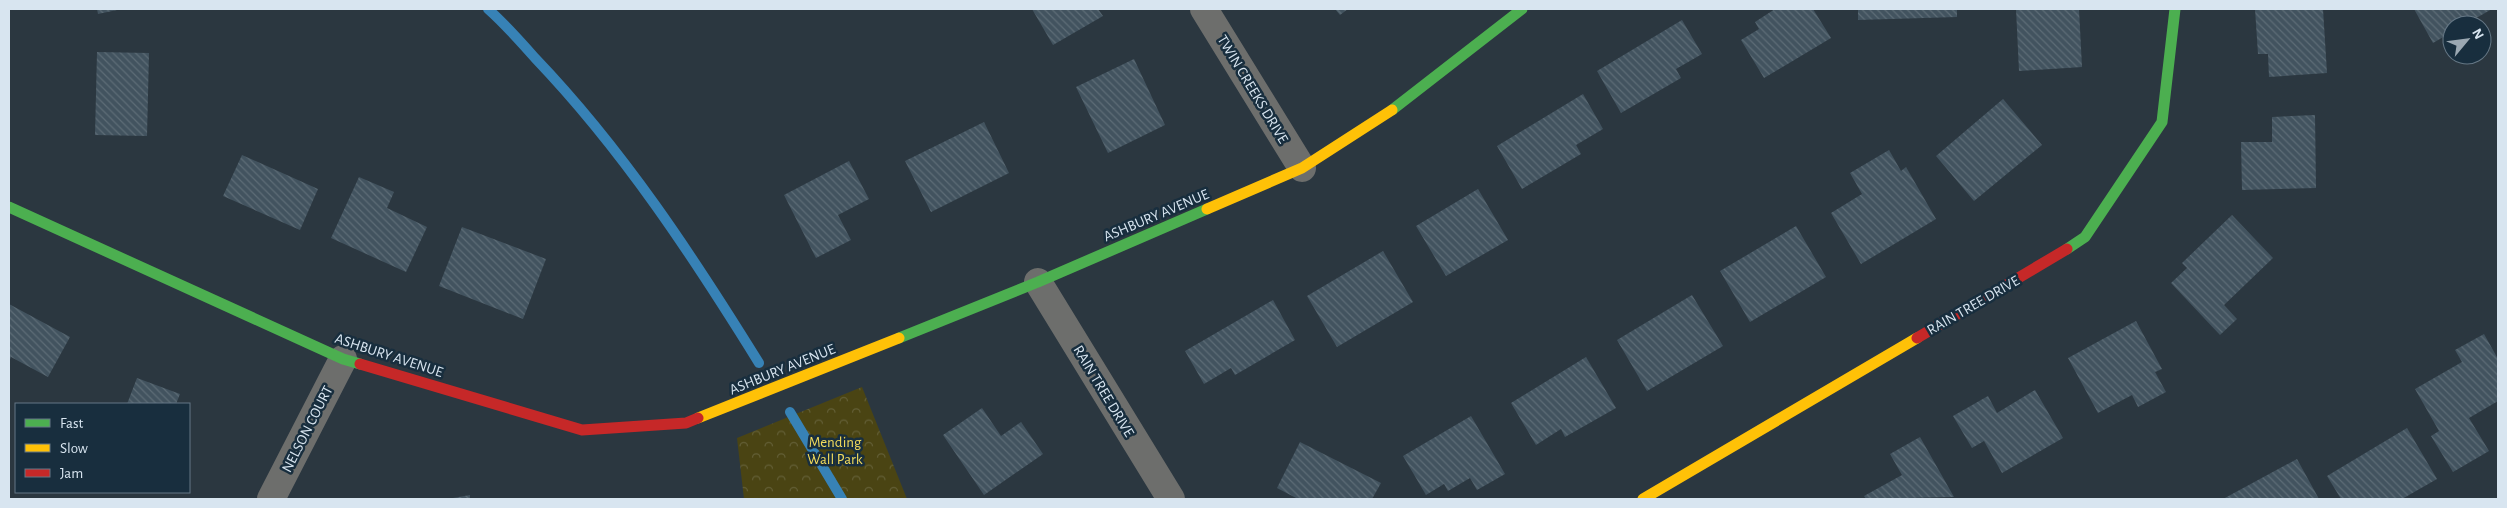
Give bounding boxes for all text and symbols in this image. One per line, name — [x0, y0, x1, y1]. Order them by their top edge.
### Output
north arrow — [2442, 15, 2492, 65]
text: N — [2469, 27, 2486, 42]
street label: TWIN CREEKS DRIVE — [1214, 33, 1291, 146]
street label: ASHBURY AVENUE — [1101, 187, 1211, 244]
street label: RAIN TREE DRIVE — [1925, 273, 2022, 338]
street label: ASHBURY AVENUE — [333, 331, 445, 380]
street label: ASHBURY AVENUE — [727, 341, 837, 398]
street label: RAIN TREE DRIVE — [1070, 343, 1137, 440]
street label: NELSON COURT — [279, 383, 336, 475]
legend — [15, 403, 190, 493]
text: Fast — [60, 416, 84, 431]
park label: Mending Wall Park — [807, 435, 863, 467]
text: Slow — [60, 441, 88, 456]
text: Jam — [60, 466, 83, 481]

